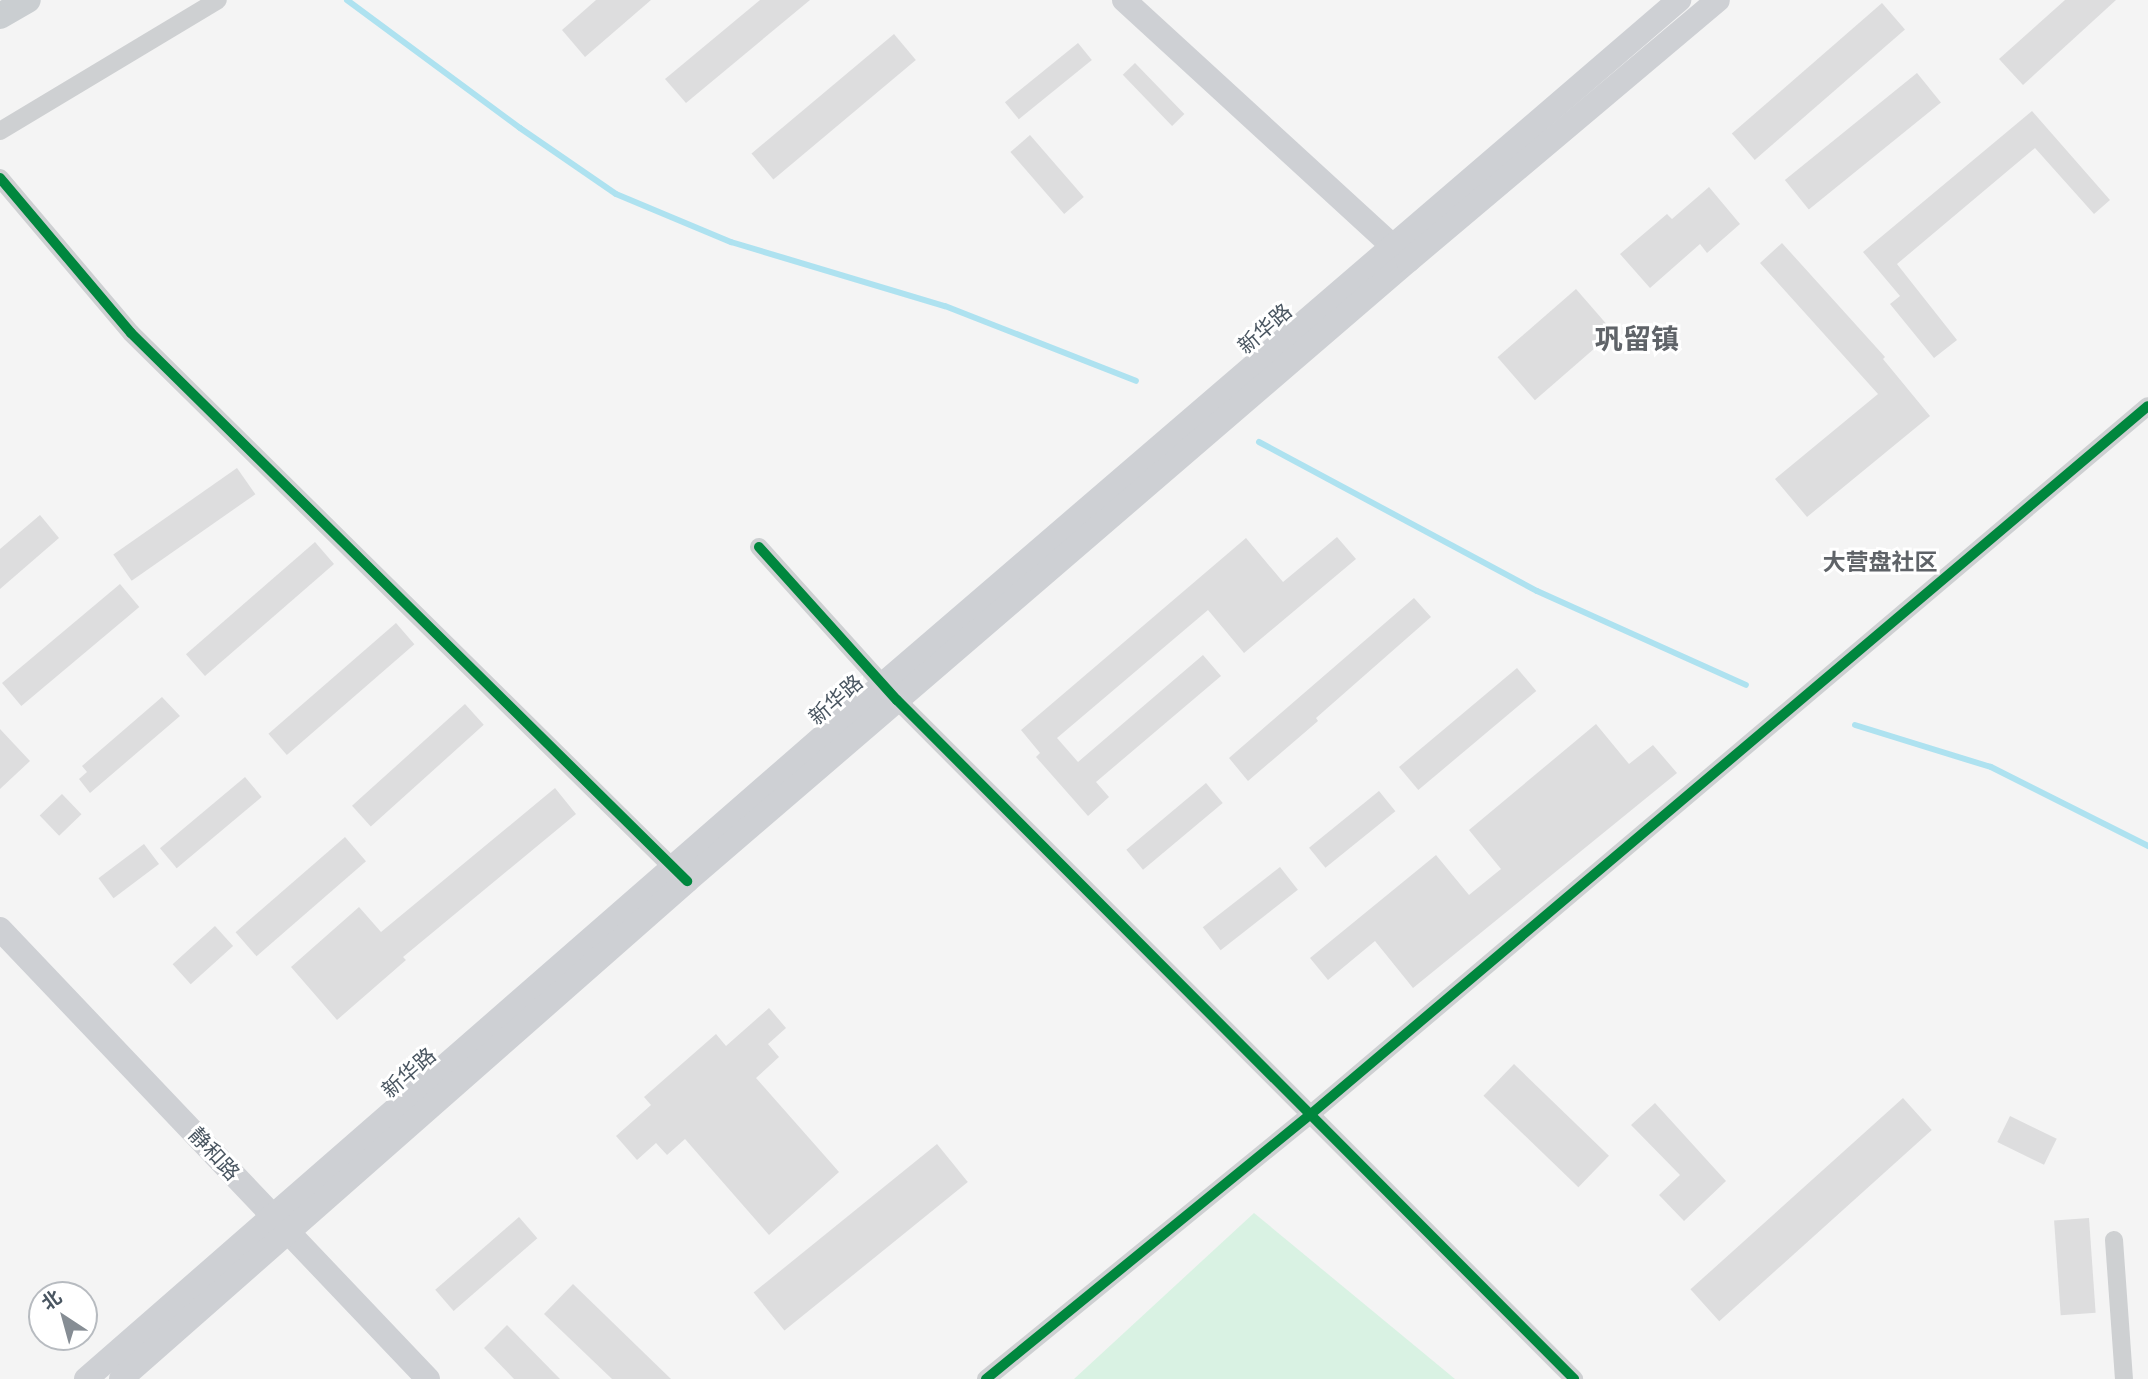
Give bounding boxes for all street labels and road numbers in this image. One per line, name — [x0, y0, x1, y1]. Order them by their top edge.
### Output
street label: 新华路 — [1233, 299, 1297, 359]
street label: 新华路 — [804, 670, 868, 730]
street label: 新华路 — [377, 1043, 441, 1103]
street label: 静和路 — [183, 1122, 245, 1186]

